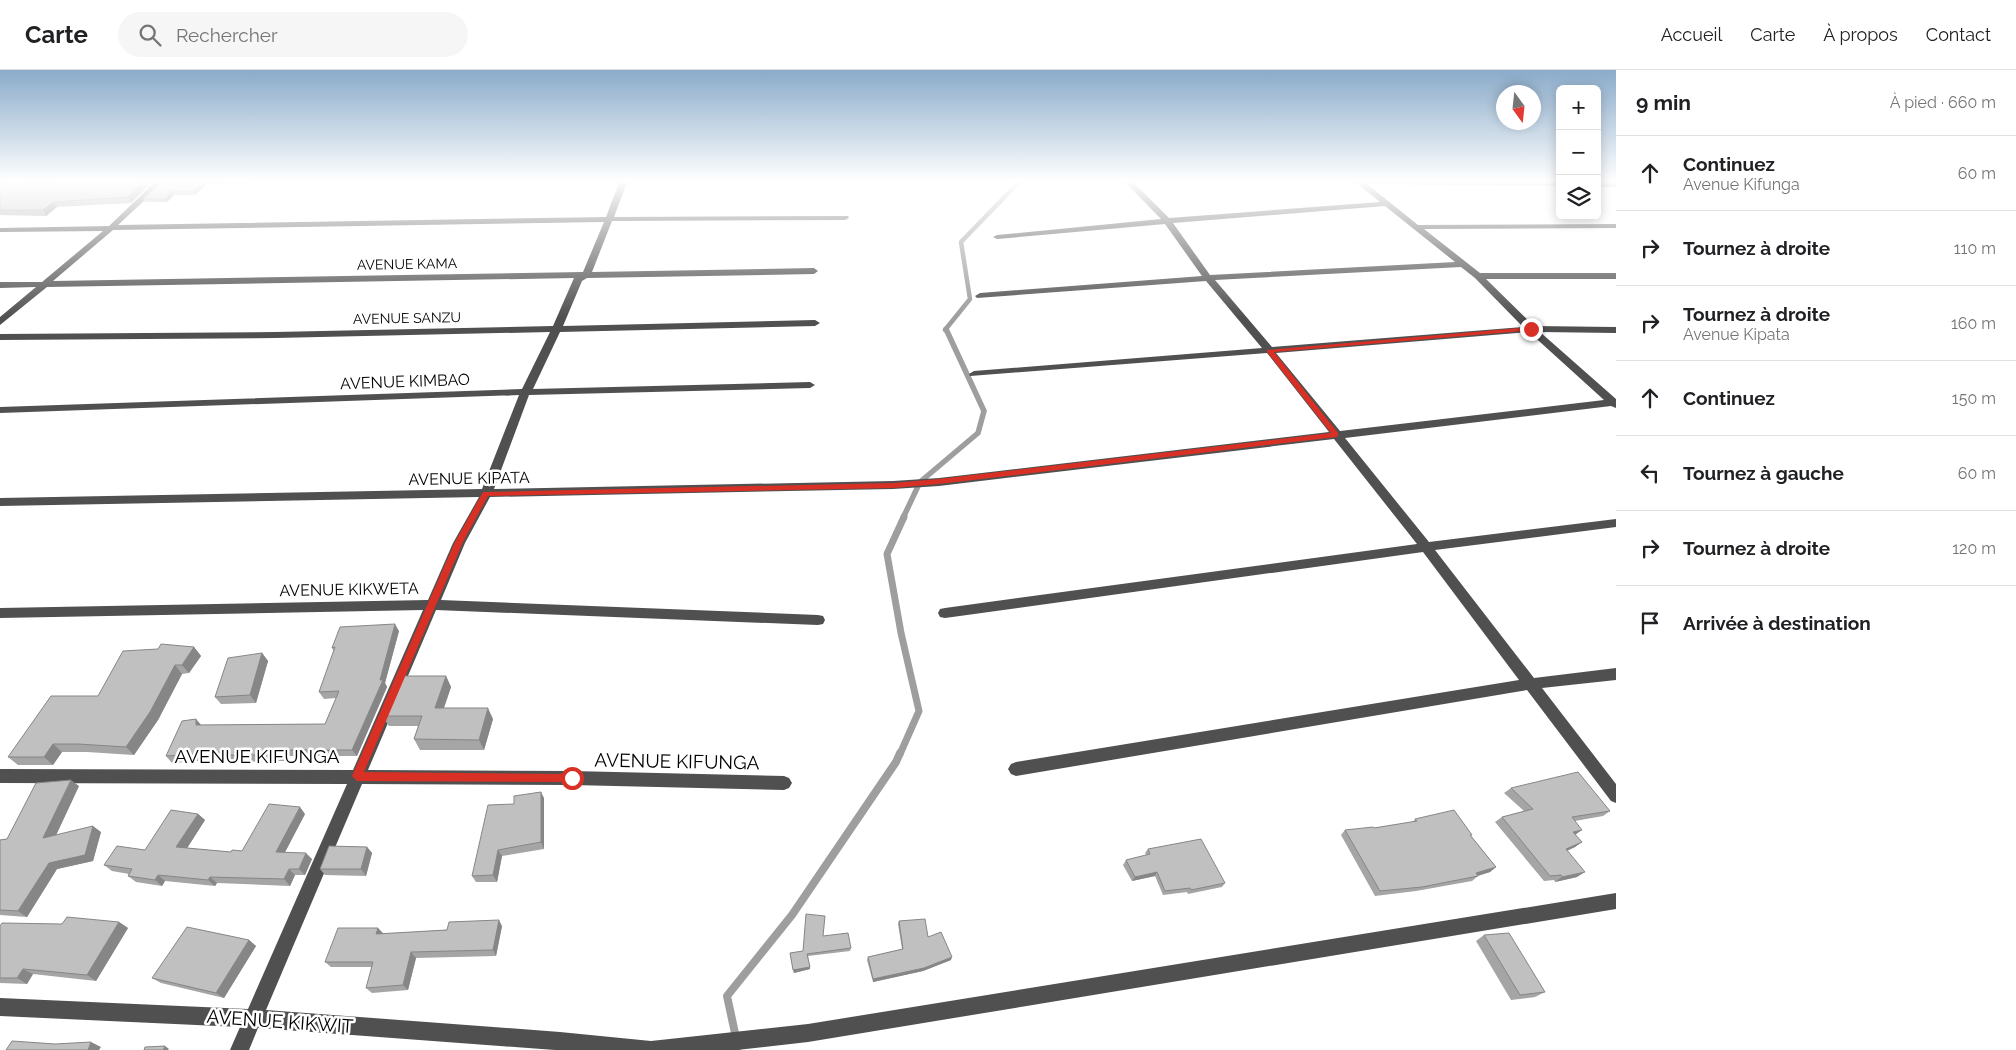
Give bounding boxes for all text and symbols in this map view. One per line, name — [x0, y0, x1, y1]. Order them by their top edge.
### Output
search box — [118, 12, 468, 57]
text: Carte — [25, 20, 88, 49]
icon: search — [136, 21, 164, 49]
text: Rechercher — [176, 24, 278, 46]
text: Accueil — [1661, 24, 1722, 45]
text: Carte — [1750, 24, 1795, 45]
text: À propos — [1823, 24, 1898, 45]
text: Contact — [1926, 24, 1991, 45]
north arrow — [1496, 85, 1541, 130]
map controls — [1556, 85, 1601, 220]
button: + — [1556, 85, 1601, 130]
text: 9 min — [1636, 90, 1691, 115]
text: À pied · 660 m — [1890, 93, 1996, 112]
button: − — [1556, 130, 1601, 175]
text: Continuez — [1683, 153, 1775, 175]
icon: ahead — [1636, 159, 1664, 187]
text: 60 m — [1958, 164, 1996, 183]
button: layers — [1556, 175, 1601, 220]
text: Avenue Kifunga — [1683, 175, 1800, 194]
icon: right — [1636, 234, 1664, 262]
text: Tournez à droite — [1683, 237, 1830, 259]
text: 110 m — [1954, 239, 1996, 258]
street label: AVENUE KAMA — [357, 255, 458, 273]
text: Tournez à droite — [1683, 303, 1830, 325]
street label: AVENUE SANZU — [353, 309, 461, 327]
icon: right — [1636, 309, 1664, 337]
text: 160 m — [1951, 314, 1996, 333]
route end — [1520, 318, 1543, 341]
text: Avenue Kipata — [1683, 325, 1790, 344]
street label: AVENUE KIMBAO — [340, 370, 470, 393]
icon: ahead — [1636, 384, 1664, 412]
text: Continuez — [1683, 387, 1775, 409]
text: 150 m — [1952, 389, 1996, 408]
icon: left — [1636, 459, 1664, 487]
text: Tournez à gauche — [1683, 462, 1844, 484]
text: 60 m — [1958, 464, 1996, 483]
street label: AVENUE KIPATA — [408, 468, 530, 489]
icon: right — [1636, 534, 1664, 562]
text: Tournez à droite — [1683, 537, 1830, 559]
text: 120 m — [1952, 539, 1996, 558]
street label: AVENUE KIKWETA — [279, 579, 419, 600]
icon: arrive — [1636, 609, 1664, 637]
text: Arrivée à destination — [1683, 612, 1871, 634]
street label: AVENUE KIFUNGA — [174, 745, 340, 767]
street label: AVENUE KIFUNGA — [594, 749, 760, 773]
route start — [561, 767, 584, 790]
street label: AVENUE KIKWIT — [206, 1005, 354, 1037]

